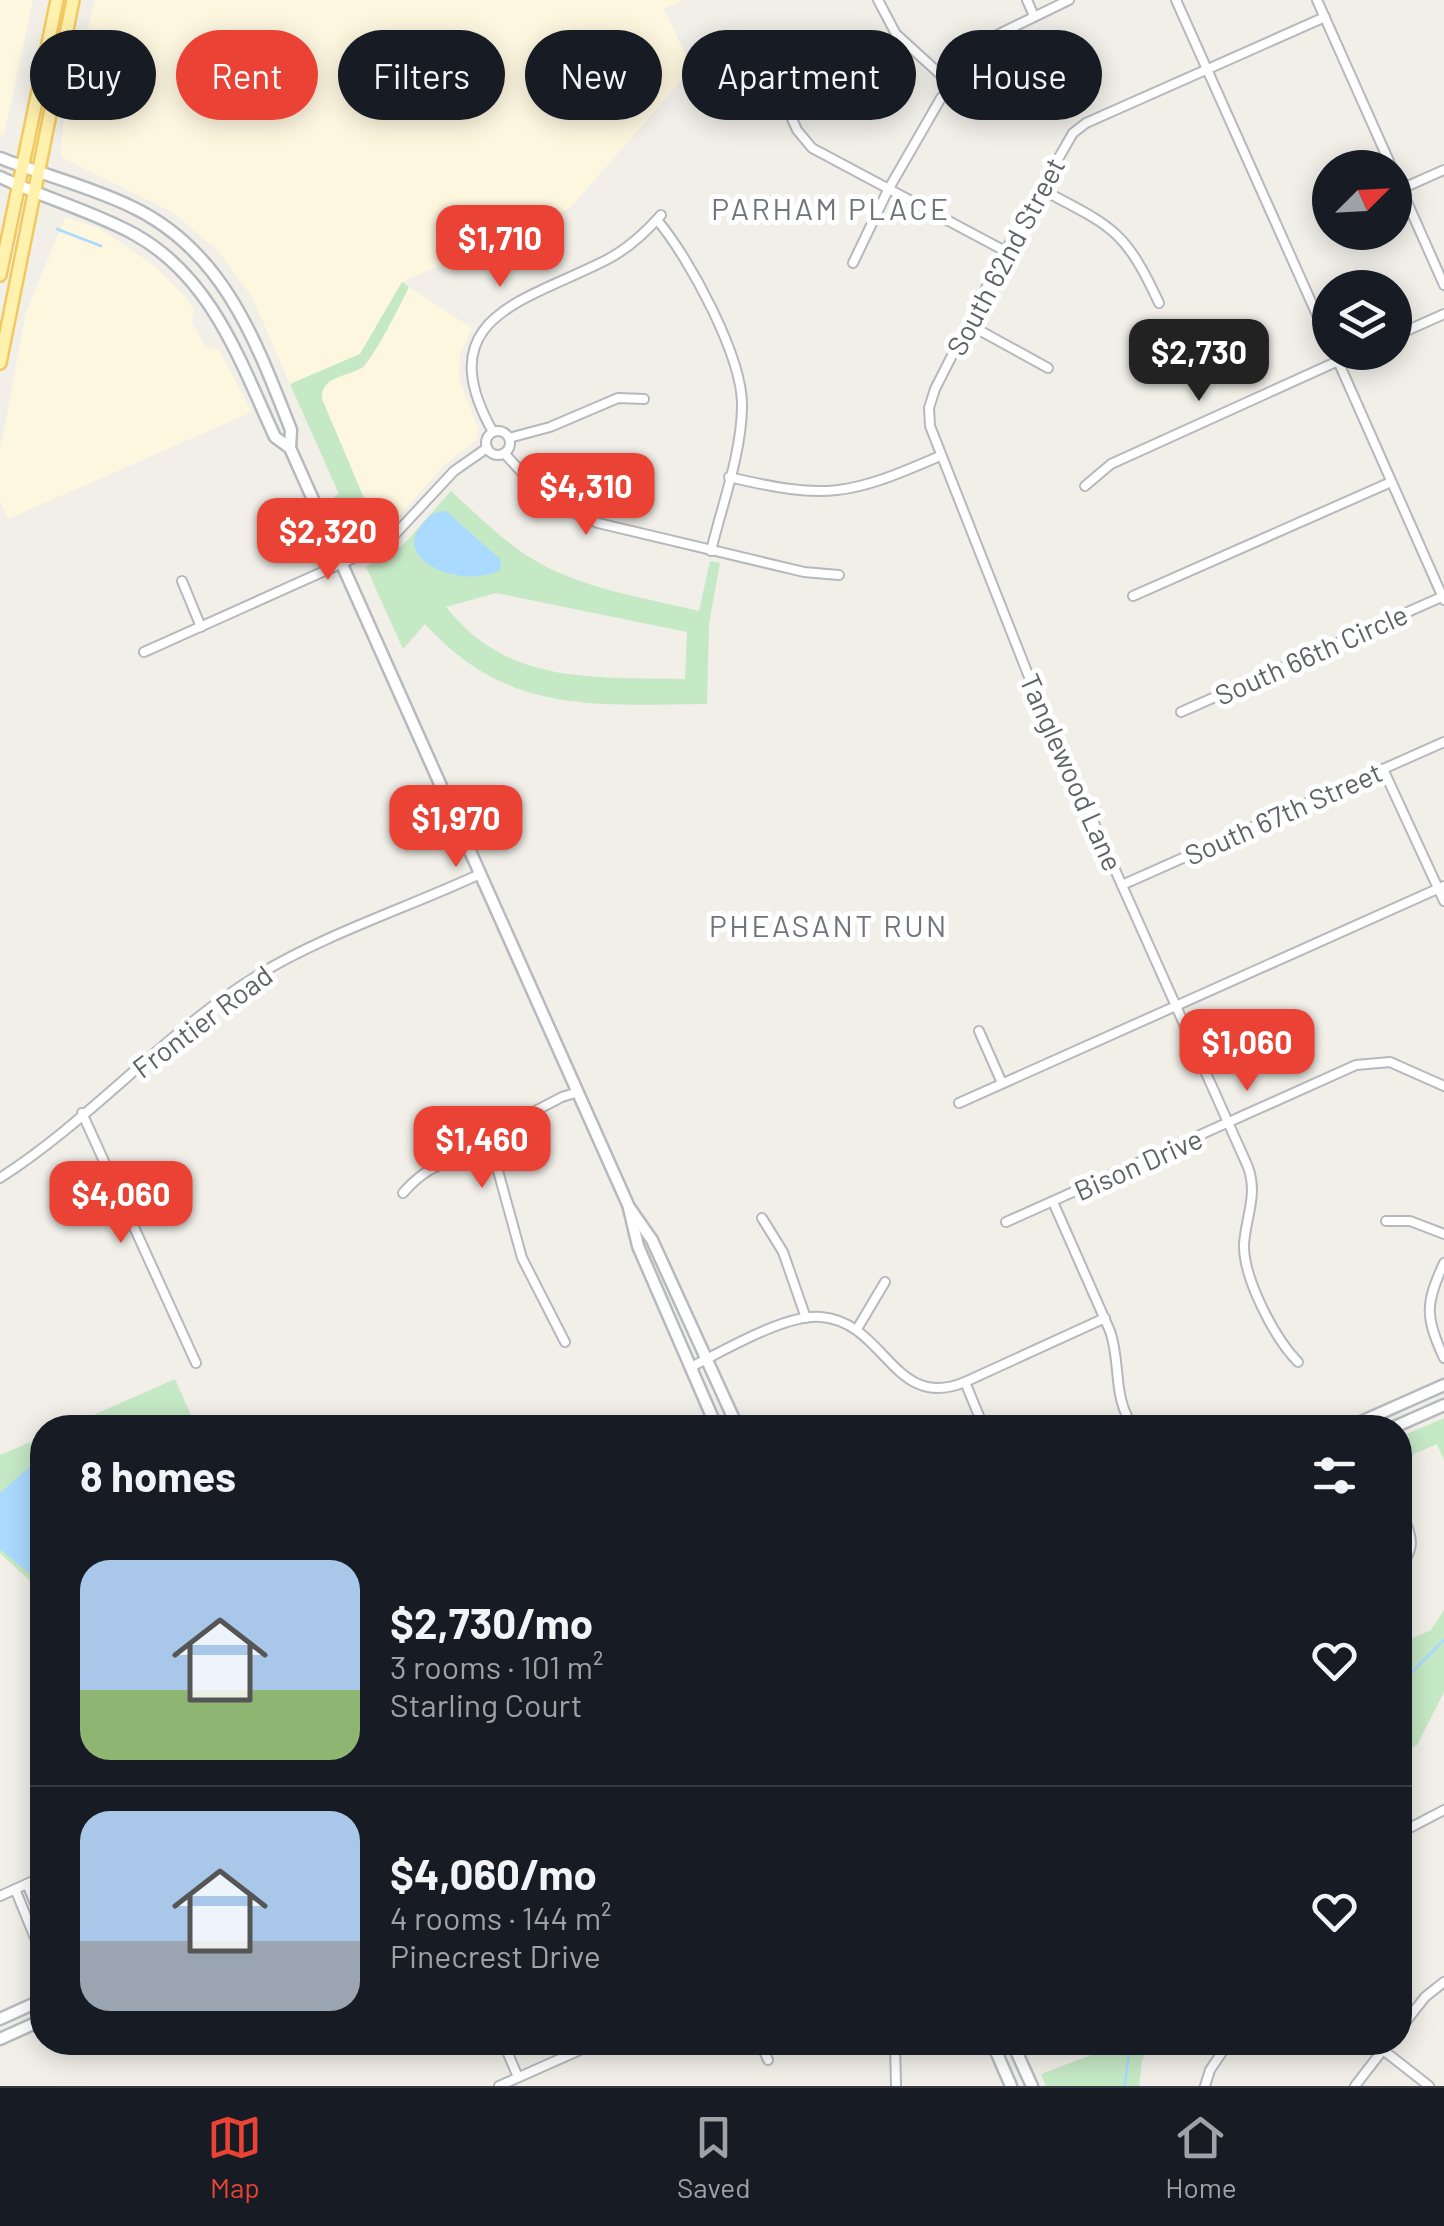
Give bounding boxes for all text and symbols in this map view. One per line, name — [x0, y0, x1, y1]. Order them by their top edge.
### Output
chip: Buy — [30, 30, 156, 120]
chip: Rent — [176, 30, 318, 120]
chip: Filters — [338, 30, 505, 120]
chip: New — [525, 30, 662, 120]
chip: Apartment — [682, 30, 916, 120]
chip: House — [936, 30, 1102, 120]
north arrow — [1312, 150, 1412, 250]
map controls — [1312, 150, 1412, 370]
street label: South 62nd Street — [939, 151, 1071, 361]
district label: PARHAM PLACE — [711, 190, 951, 226]
pin: $1,710 — [419, 205, 581, 290]
text: $1,710 — [458, 218, 542, 256]
button: layers — [1312, 270, 1412, 370]
pin: $2,730 — [1118, 319, 1280, 404]
text: $2,730 — [1151, 332, 1247, 370]
pin: $4,310 — [505, 453, 667, 538]
text: $4,310 — [540, 466, 632, 504]
pin: $2,320 — [247, 498, 409, 583]
text: $2,320 — [279, 511, 377, 549]
street label: South 66th Circle — [1209, 596, 1413, 712]
street label: Tanglewood Lane — [1013, 668, 1131, 876]
street label: South 67th Street — [1179, 754, 1387, 872]
pin: $1,970 — [375, 785, 537, 870]
text: $1,970 — [411, 798, 501, 836]
district label: PHEASANT RUN — [709, 907, 949, 943]
street label: Frontier Road — [126, 957, 278, 1085]
pin: $1,060 — [1166, 1009, 1328, 1094]
text: $1,060 — [1202, 1022, 1292, 1060]
pin: $1,460 — [401, 1106, 563, 1191]
text: $1,460 — [436, 1119, 528, 1157]
street label: Bison Drive — [1069, 1121, 1207, 1207]
pin: $4,060 — [40, 1161, 202, 1246]
text: $4,060 — [72, 1174, 170, 1212]
icon: filters — [1307, 1448, 1362, 1503]
text: 8 homes — [80, 1450, 236, 1500]
text: $2,730/mo — [390, 1597, 593, 1647]
icon: home — [160, 1600, 280, 1720]
icon: heart — [1307, 1633, 1362, 1688]
text: 3 rooms · 101 m² — [390, 1647, 604, 1685]
text: Starling Court — [390, 1685, 582, 1723]
text: $4,060/mo — [390, 1848, 597, 1898]
icon: home — [160, 1851, 280, 1971]
icon: heart — [1307, 1884, 1362, 1939]
text: 4 rooms · 144 m² — [390, 1898, 612, 1936]
text: Pinecrest Drive — [390, 1936, 601, 1974]
tab: Map — [207, 2110, 262, 2204]
tab: Saved — [677, 2110, 750, 2204]
tab: Home — [1165, 2110, 1237, 2204]

